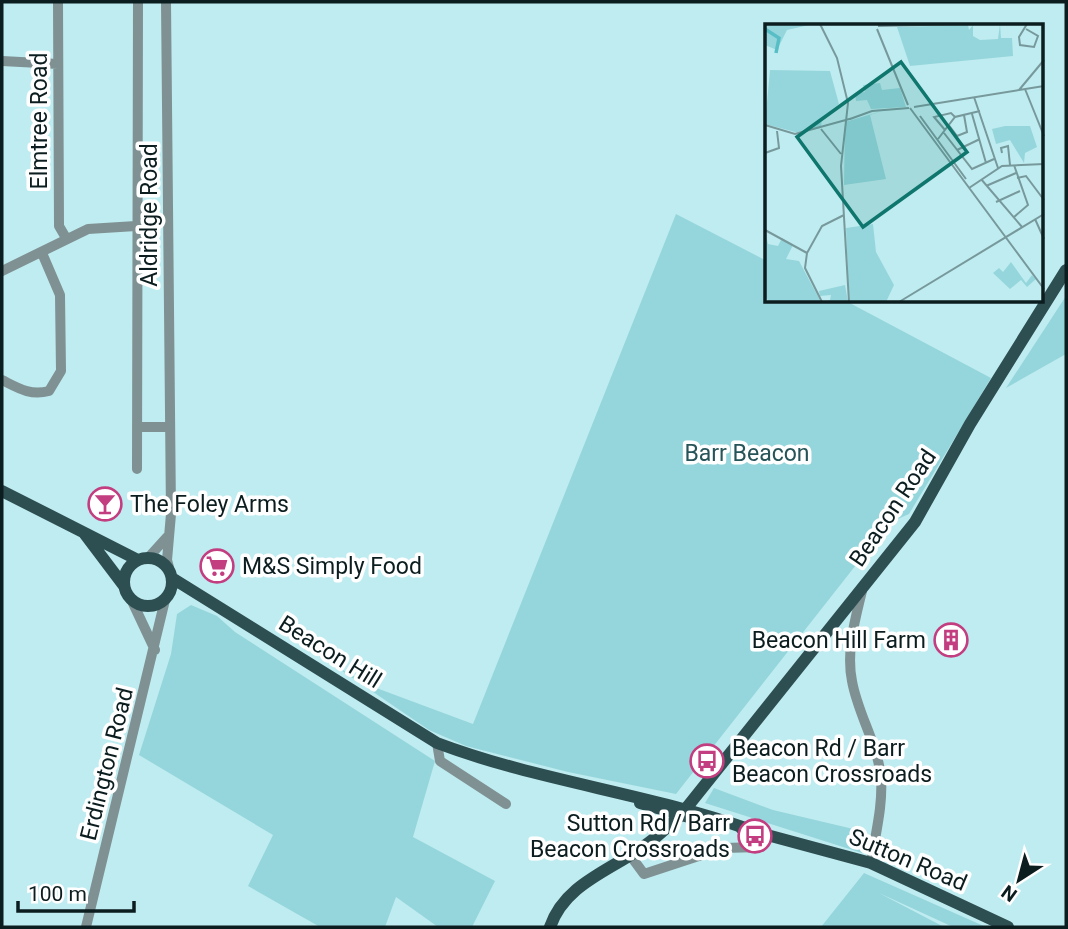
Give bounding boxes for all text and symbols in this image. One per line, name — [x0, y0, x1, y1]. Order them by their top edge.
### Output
inset map — [765, 24, 1044, 303]
street label: Elmtree Road — [26, 53, 53, 189]
street label: Aldridge Road — [136, 143, 163, 287]
park label: Barr Beacon — [684, 440, 810, 467]
street label: Beacon Road — [844, 444, 942, 572]
bar icon: The Foley Arms — [86, 485, 124, 523]
place label: The Foley Arms — [130, 491, 289, 518]
supermarket icon: M&S Simply Food — [198, 547, 236, 585]
place label: M&S Simply Food — [242, 553, 422, 580]
street label: Beacon Hill — [274, 610, 386, 694]
building icon: Beacon Hill Farm — [932, 621, 970, 659]
place label: Beacon Hill Farm — [752, 627, 926, 654]
street label: Erdington Road — [75, 685, 139, 843]
place label: Beacon Rd / Barr Beacon Crossroads — [732, 735, 932, 788]
bus stop icon: Beacon Rd / Barr Beacon Crossroads — [688, 742, 726, 780]
place label: Sutton Rd / Barr Beacon Crossroads — [530, 810, 730, 863]
bus stop icon: Sutton Rd / Barr Beacon Crossroads — [736, 817, 774, 855]
street label: Sutton Road — [845, 823, 971, 897]
north arrow — [984, 845, 1054, 915]
scale bar — [18, 870, 133, 914]
text: N — [997, 880, 1021, 907]
text: 100 m — [28, 882, 87, 906]

